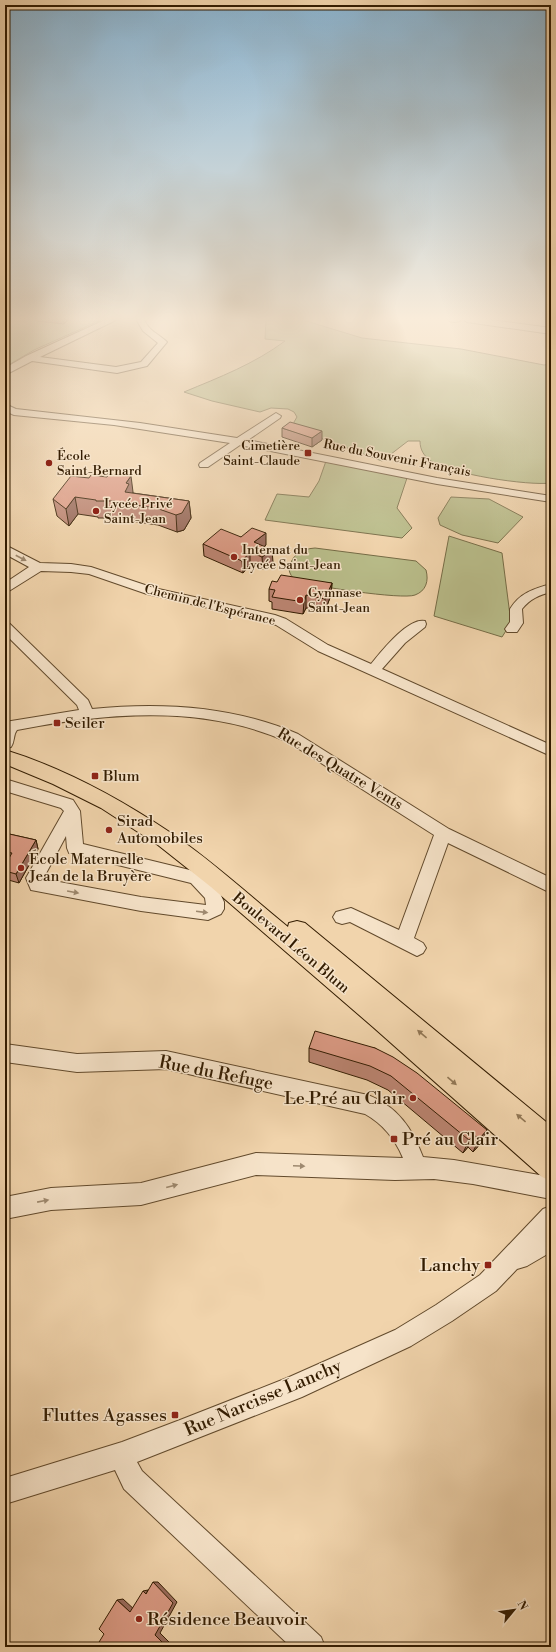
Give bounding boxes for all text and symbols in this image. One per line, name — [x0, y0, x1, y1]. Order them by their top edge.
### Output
street label: Rue du Souvenir Français — [322, 436, 472, 480]
place label: Cimetière Saint-Claude — [223, 438, 300, 469]
place label: École Saint-Bernard — [57, 447, 142, 479]
marker: Cimetière Saint-Claude — [303, 448, 313, 458]
marker: École Saint-Bernard — [44, 458, 54, 468]
place label: Lycée Privé Saint-Jean — [104, 496, 173, 527]
marker: Lycée Privé Saint-Jean — [91, 506, 101, 516]
place label: Internat du Lycée Saint-Jean — [242, 542, 341, 573]
marker: Internat du Lycée Saint-Jean — [229, 552, 239, 562]
one-way arrow — [16, 555, 27, 561]
street label: Chemin de l'Espérance — [143, 581, 278, 629]
place label: Gymnase Saint-Jean — [308, 585, 370, 616]
marker: Gymnase Saint-Jean — [295, 595, 305, 605]
place label: Seiler — [65, 714, 105, 733]
marker: Seiler — [52, 718, 62, 728]
street label: Rue des Quatre Vents — [274, 724, 406, 814]
place label: Blum — [102, 767, 140, 786]
marker: Blum — [90, 771, 100, 781]
place label: Sirad Automobiles — [116, 812, 203, 848]
marker: Sirad Automobiles — [104, 825, 114, 835]
place label: École Maternelle Jean de la Bruyère — [28, 849, 151, 886]
marker: École Maternelle Jean de la Bruyère — [16, 863, 26, 873]
street label: Boulevard Léon Blum — [228, 888, 353, 998]
one-way arrow — [67, 889, 79, 895]
one-way arrow — [196, 908, 208, 915]
one-way arrow — [417, 1030, 427, 1039]
street label: Rue du Refuge — [157, 1051, 275, 1095]
one-way arrow — [447, 1077, 457, 1086]
place label: Le Pré au Clair — [284, 1087, 405, 1110]
marker: Le Pré au Clair — [408, 1093, 418, 1103]
one-way arrow — [516, 1114, 526, 1123]
place label: Pré au Clair — [402, 1128, 499, 1151]
marker: Pré au Clair — [389, 1134, 399, 1144]
one-way arrow — [293, 1162, 305, 1169]
one-way arrow — [166, 1183, 178, 1189]
one-way arrow — [37, 1197, 49, 1203]
place label: Lanchy — [420, 1254, 480, 1277]
marker: Lanchy — [483, 1260, 493, 1270]
street label: Rue Narcisse Lanchy — [181, 1354, 345, 1442]
place label: Fluttes Agasses — [42, 1404, 167, 1427]
marker: Fluttes Agasses — [170, 1410, 180, 1420]
north arrow — [494, 1590, 534, 1630]
text: N — [514, 1598, 530, 1613]
place label: Résidence Beauvoir — [147, 1608, 308, 1631]
marker: Résidence Beauvoir — [134, 1614, 144, 1624]

